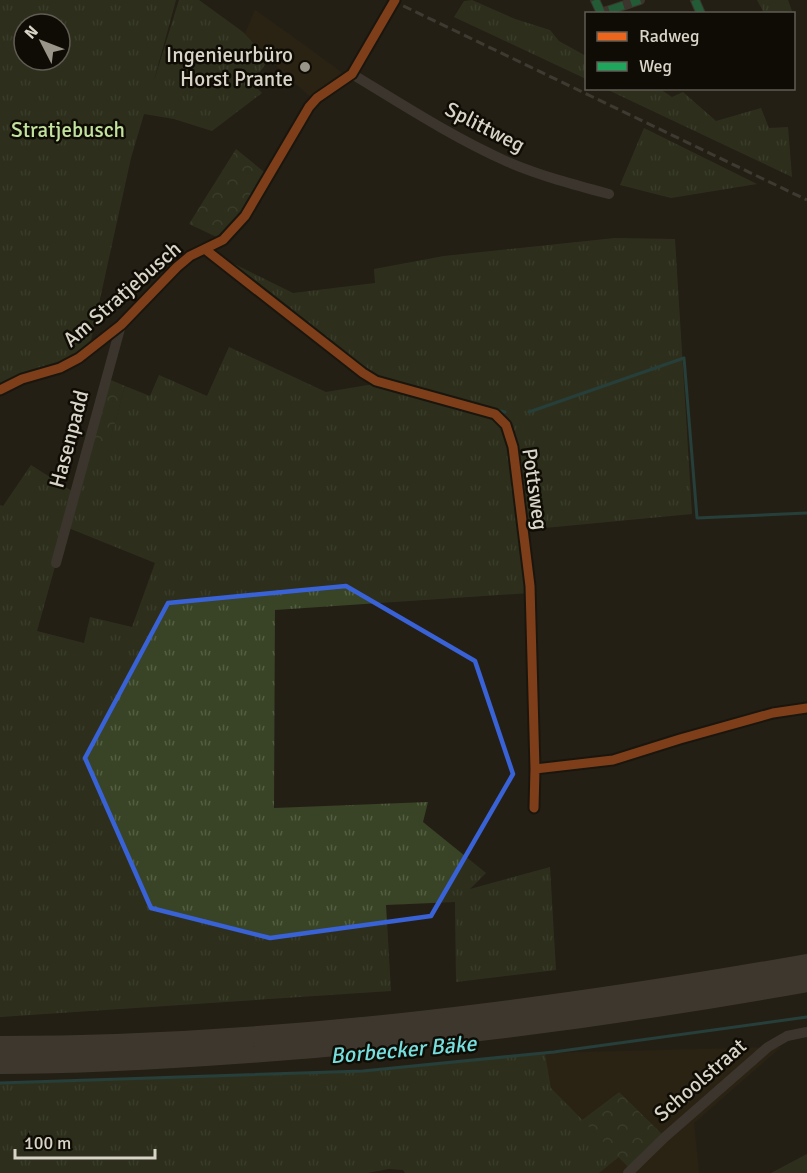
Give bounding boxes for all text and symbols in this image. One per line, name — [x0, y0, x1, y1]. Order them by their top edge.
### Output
north arrow — [12, 12, 72, 72]
legend — [585, 12, 795, 90]
text: N — [20, 22, 43, 43]
text: Radweg — [639, 25, 700, 47]
place label: Ingenieurbüro Horst Prante — [166, 42, 293, 92]
text: Weg — [639, 55, 672, 77]
marker: Ingenieurbüro Horst Prante — [298, 60, 312, 74]
street label: Splittweg — [441, 96, 529, 158]
park label: Stratjebusch — [11, 117, 125, 143]
street label: Am Stratjebusch — [58, 236, 186, 352]
street label: Hasenpadd — [44, 387, 94, 491]
street label: Pottsweg — [516, 446, 554, 532]
water label: Borbecker Bäke — [329, 1030, 478, 1069]
street label: Schoolstraat — [649, 1033, 751, 1127]
scale bar — [15, 1122, 154, 1160]
text: 100 m — [24, 1132, 71, 1154]

